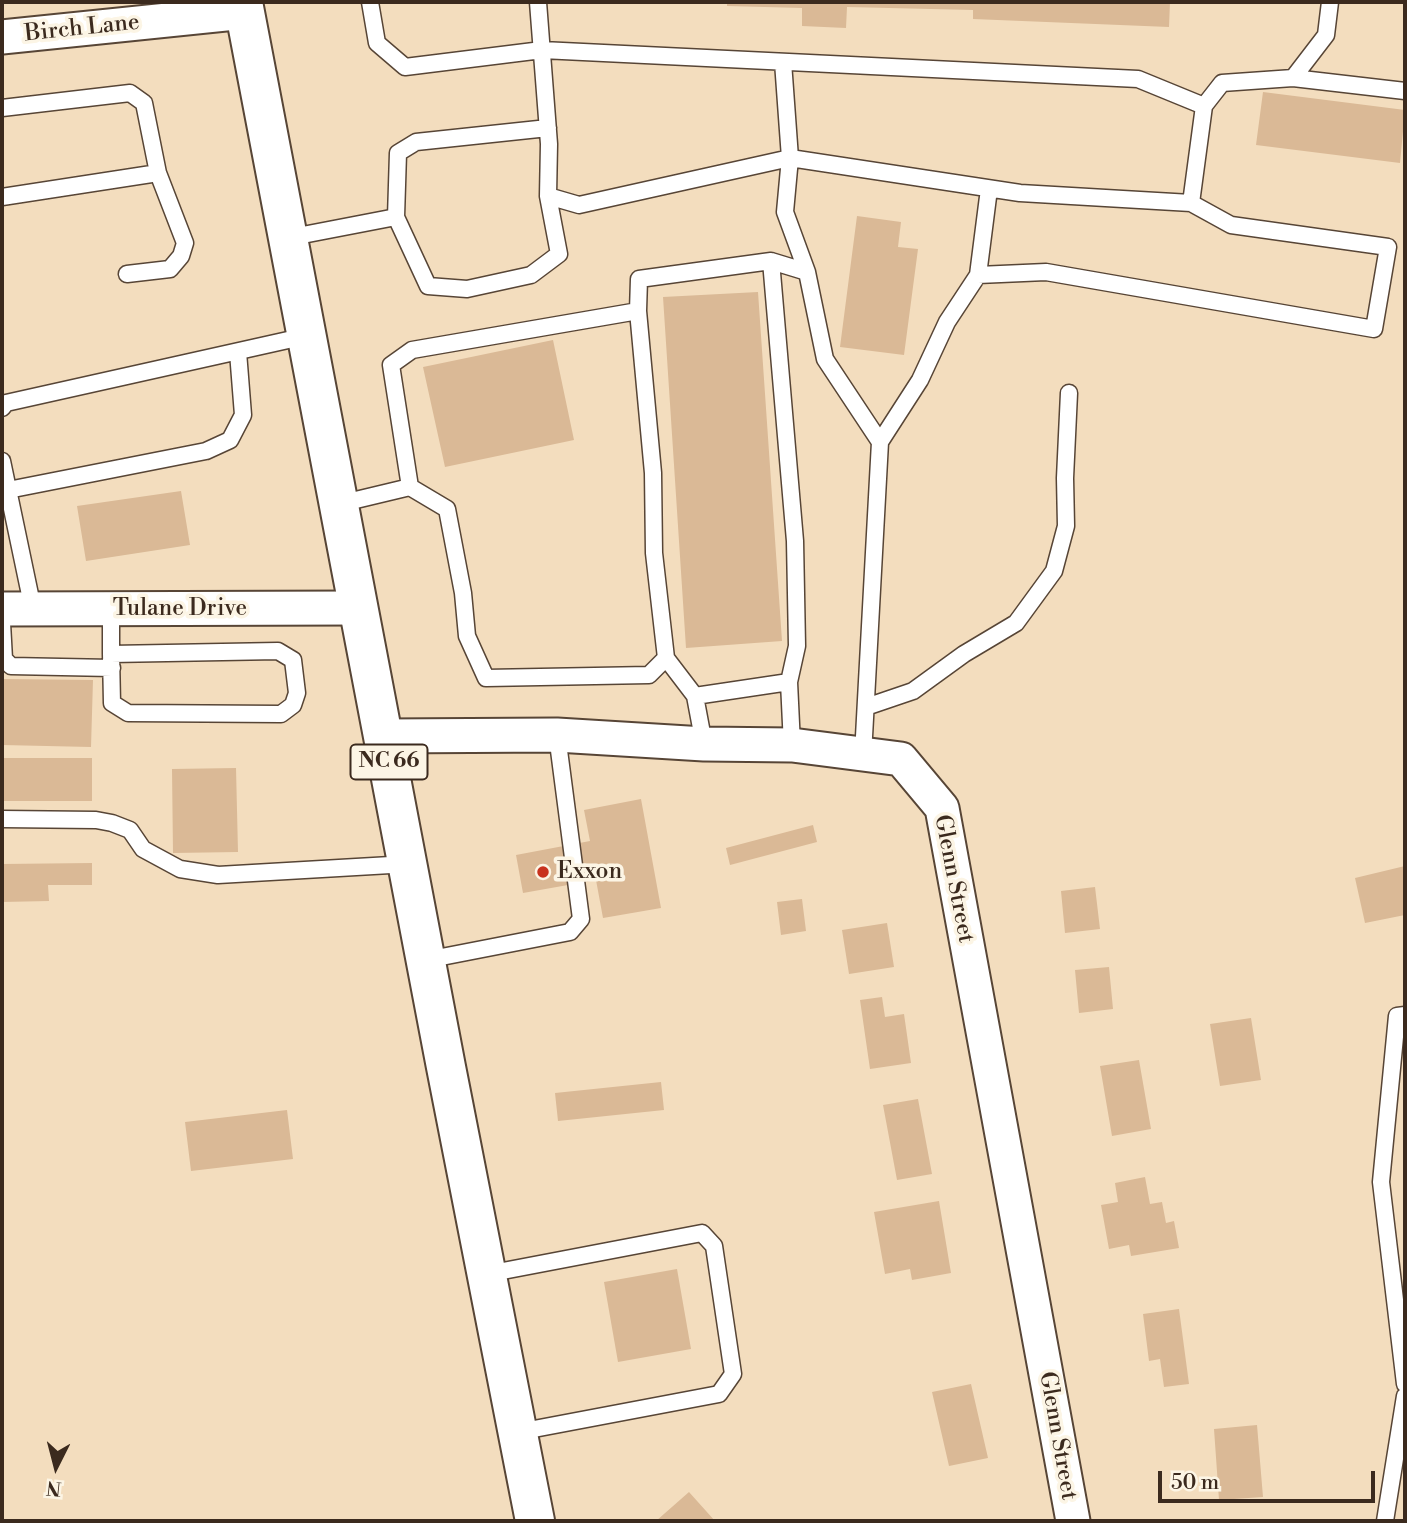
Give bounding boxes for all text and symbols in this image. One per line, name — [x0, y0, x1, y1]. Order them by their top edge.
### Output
street label: Birch Lane — [23, 9, 141, 49]
street label: Tulane Drive — [113, 595, 247, 623]
road number: NC 66 — [350, 744, 428, 780]
street label: Glenn Street — [927, 813, 979, 945]
place label: Exxon — [557, 858, 622, 886]
marker: Exxon — [535, 864, 551, 880]
street label: Glenn Street — [1032, 1370, 1082, 1502]
north arrow — [21, 1432, 91, 1502]
scale bar — [1162, 1456, 1379, 1500]
text: 50 m — [1171, 1470, 1219, 1496]
text: N — [45, 1475, 63, 1501]

